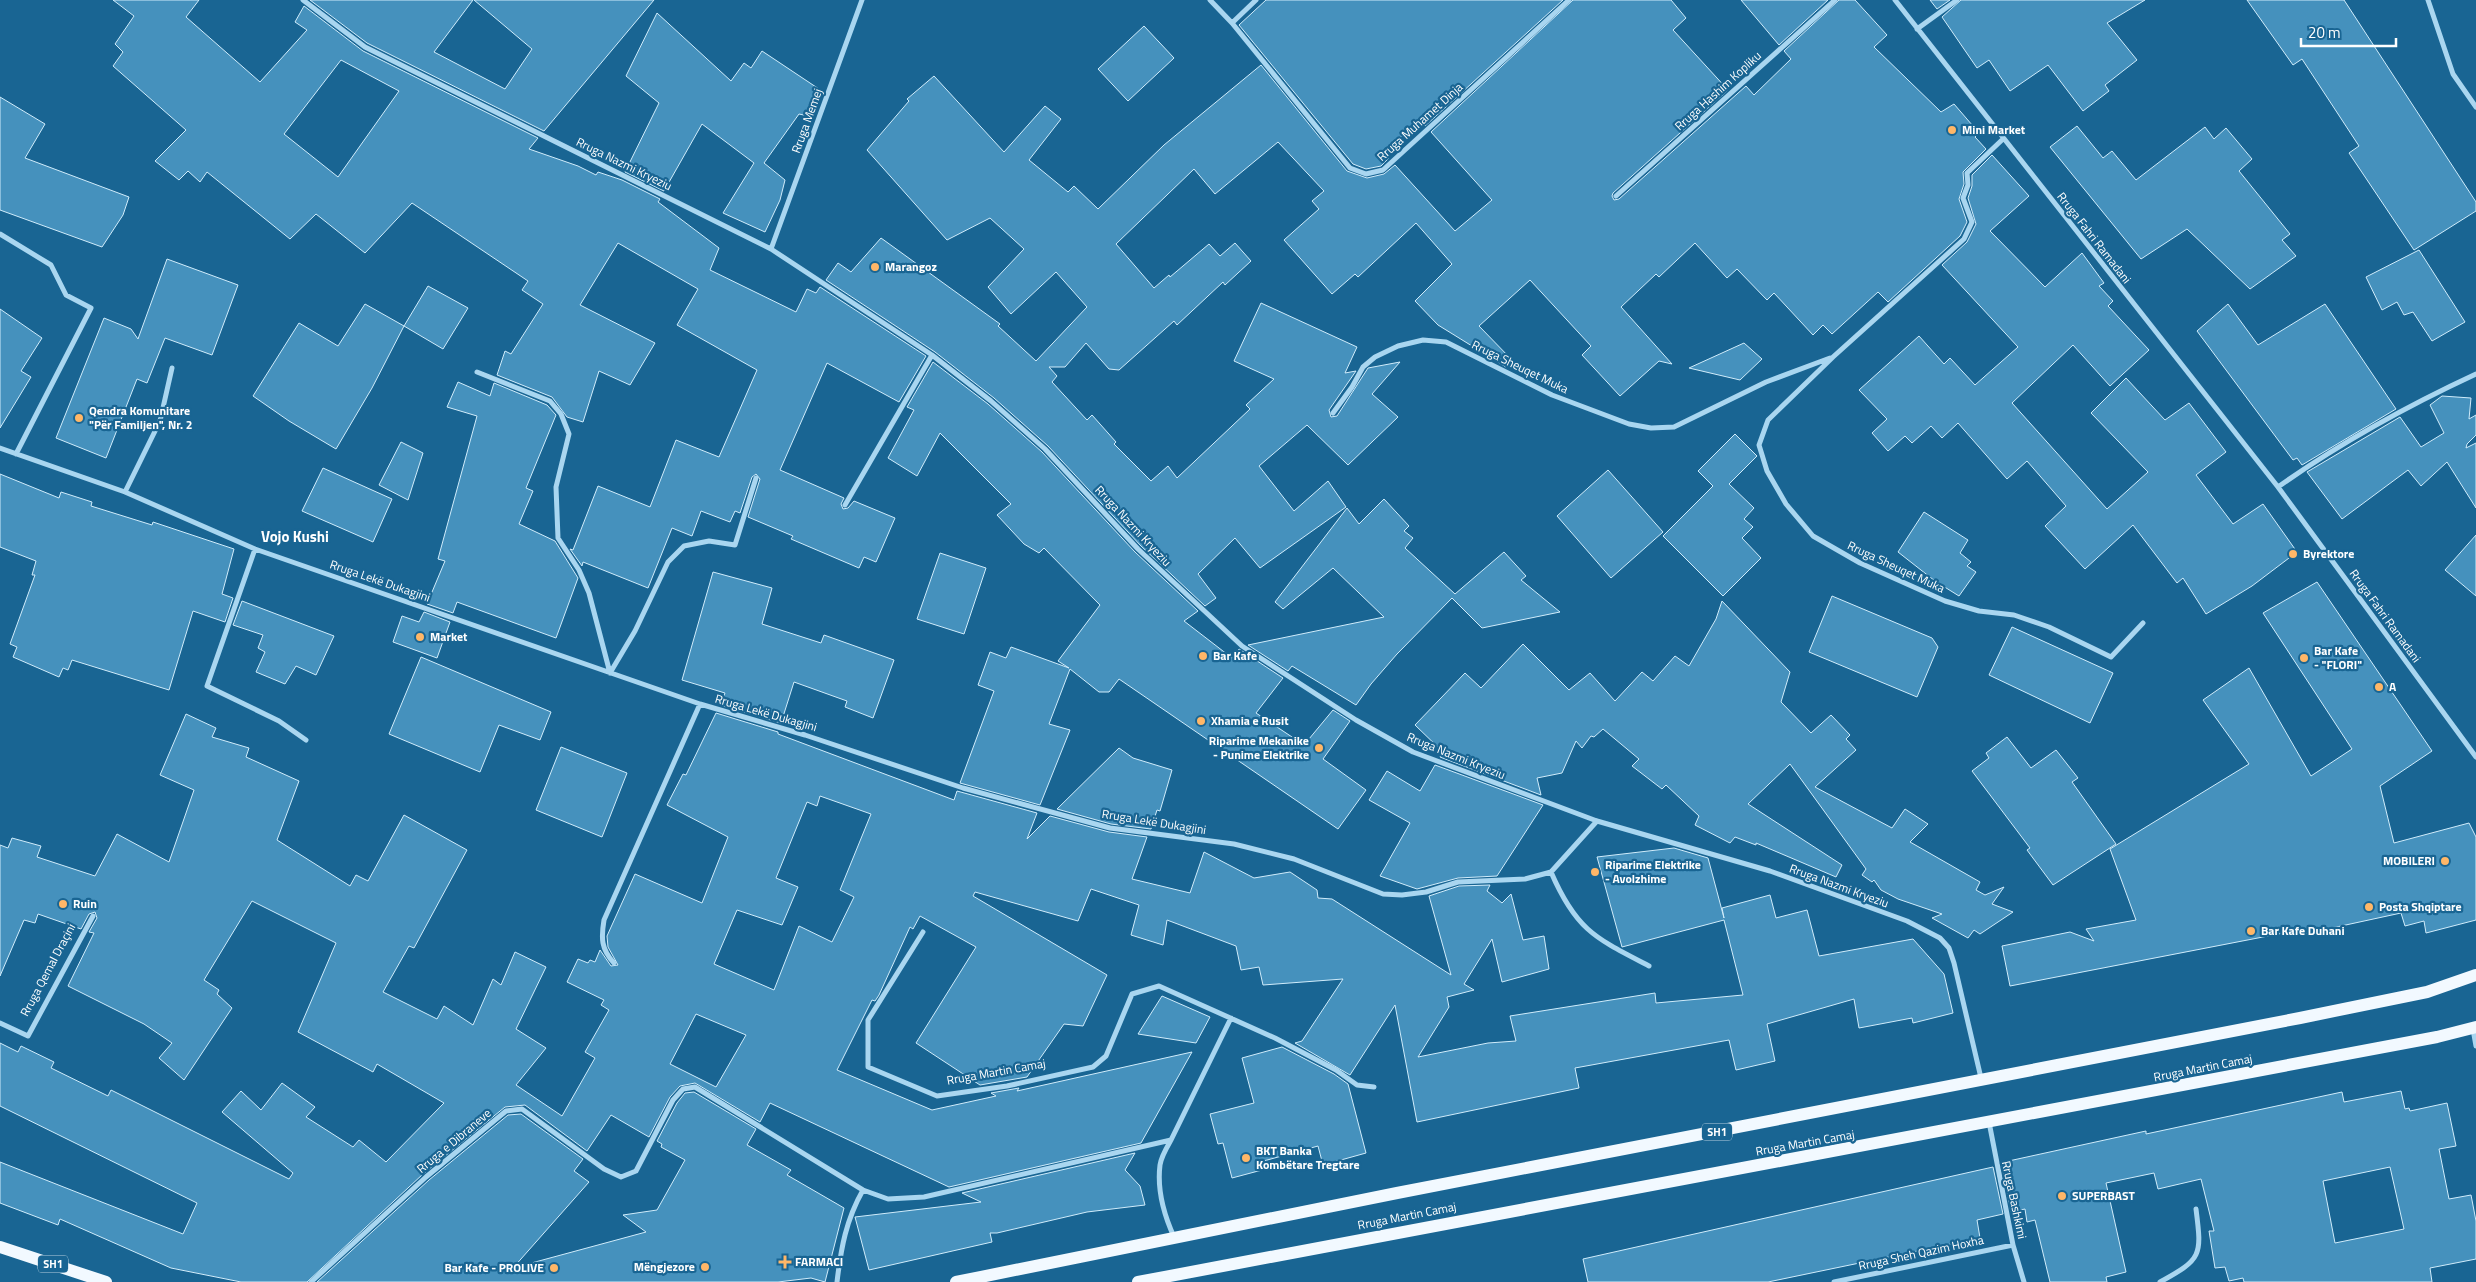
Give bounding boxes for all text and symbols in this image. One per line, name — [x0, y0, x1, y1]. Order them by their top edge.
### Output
scale bar — [2301, 15, 2396, 47]
text: 20 m — [2308, 21, 2341, 44]
street label: Rruga Hashim Kopliku — [1670, 46, 1765, 135]
street label: Rruga Muhamet Dinja — [1372, 78, 1467, 165]
street label: Rruga Memej — [786, 86, 827, 156]
place label: Mini Market — [1962, 120, 2026, 139]
marker: Mini Market — [1946, 124, 1958, 136]
street label: Rruga Nazmi Kryeziu — [573, 132, 675, 195]
street label: Rruga Fahri Ramadani — [2053, 188, 2136, 287]
place label: Marangoz — [885, 257, 937, 276]
marker: Marangoz — [869, 261, 881, 273]
street label: Rruga Sheuqet Muka — [1469, 335, 1572, 398]
place label: Qendra Komunitare "Për Familjen", Nr. 2 — [89, 401, 193, 434]
marker: Qendra Komunitare "Për Familjen", Nr. 2 — [73, 412, 85, 424]
street label: Rruga Nazmi Kryeziu — [1091, 481, 1176, 570]
district label: Vojo Kushi — [261, 525, 329, 548]
street label: Rruga Sheuqet Muka — [1844, 536, 1948, 597]
place label: Byrektore — [2303, 544, 2354, 563]
marker: Byrektore — [2287, 548, 2299, 560]
street label: Rruga Lekë Dukagjini — [327, 554, 433, 607]
street label: Rruga Fahri Ramadani — [2345, 565, 2426, 666]
place label: Market — [430, 627, 468, 646]
marker: Market — [414, 631, 426, 643]
place label: Bar Kafe - "FLORI" — [2314, 641, 2362, 674]
place label: Bar Kafe — [1213, 646, 1257, 665]
marker: Bar Kafe — [1197, 650, 1209, 662]
marker: Bar Kafe - "FLORI" — [2298, 652, 2310, 664]
place label: A — [2389, 677, 2397, 696]
marker: A — [2373, 681, 2385, 693]
street label: Rruga Lekë Dukagjini — [713, 689, 819, 736]
place label: Xhamia e Rusit — [1211, 711, 1289, 730]
marker: Xhamia e Rusit — [1195, 715, 1207, 727]
street label: Rruga Nazmi Kryeziu — [1404, 727, 1508, 784]
place label: Riparime Mekanike - Punime Elektrike — [1209, 731, 1309, 764]
marker: Riparime Mekanike - Punime Elektrike — [1313, 742, 1325, 754]
street label: Rruga Lekë Dukagjini — [1101, 804, 1208, 839]
place label: MOBILERI — [2383, 851, 2435, 870]
place label: Riparime Elektrike - Avolzhime — [1605, 855, 1701, 888]
marker: MOBILERI — [2439, 855, 2451, 867]
street label: Rruga Nazmi Kryeziu — [1787, 859, 1892, 912]
marker: Riparime Elektrike - Avolzhime — [1589, 866, 1601, 878]
place label: Ruin — [73, 894, 97, 913]
place label: Posta Shqiptare — [2379, 897, 2462, 916]
marker: Ruin — [57, 898, 69, 910]
marker: Posta Shqiptare — [2363, 901, 2375, 913]
street label: Rruga Qemal Draçini — [15, 920, 80, 1020]
place label: Bar Kafe Duhani — [2261, 921, 2345, 940]
marker: Bar Kafe Duhani — [2245, 925, 2257, 937]
street label: Rruga Martin Camaj — [2152, 1049, 2254, 1086]
street label: Rruga Martin Camaj — [945, 1053, 1047, 1090]
street label: Rruga e Dibraneve — [412, 1104, 495, 1178]
road number: SH1 — [1702, 1124, 1732, 1140]
street label: Rruga Martin Camaj — [1754, 1124, 1856, 1161]
place label: BKT Banka Kombëtare Tregtare — [1256, 1141, 1360, 1174]
marker: BKT Banka Kombëtare Tregtare — [1240, 1152, 1252, 1164]
street label: Rruga Bashkimi — [1997, 1159, 2032, 1241]
place label: SUPERBAST — [2072, 1186, 2135, 1205]
marker: SUPERBAST — [2056, 1190, 2068, 1202]
street label: Rruga Martin Camaj — [1356, 1197, 1458, 1234]
street label: Rruga Sheh Qazim Hoxha — [1856, 1230, 1985, 1275]
place label: FARMACI — [795, 1252, 843, 1271]
road number: SH1 — [38, 1256, 68, 1272]
marker: FARMACI — [779, 1256, 791, 1268]
place label: Mëngjezore — [634, 1257, 695, 1276]
place label: Bar Kafe - PROLIVE — [444, 1258, 544, 1277]
marker: Mëngjezore — [699, 1261, 711, 1273]
marker: Bar Kafe - PROLIVE — [548, 1262, 560, 1274]

